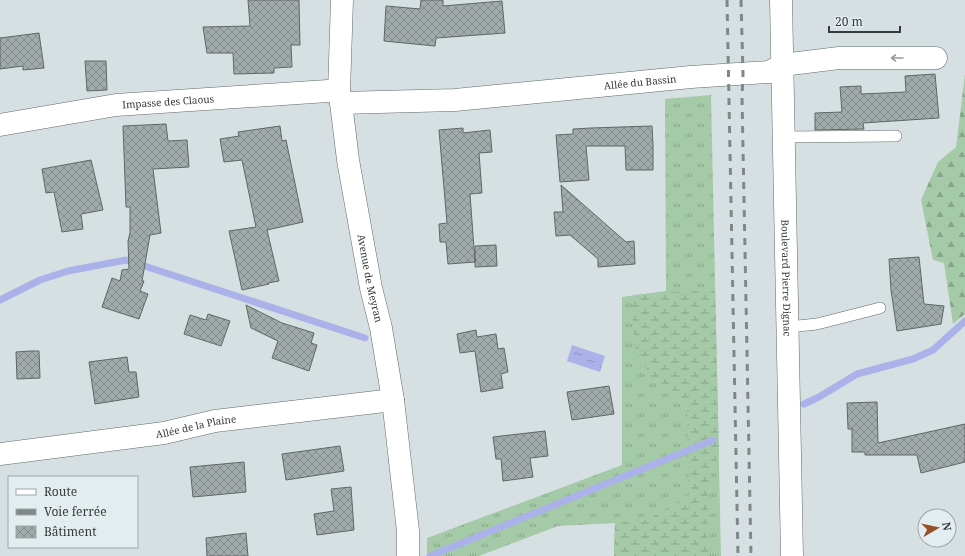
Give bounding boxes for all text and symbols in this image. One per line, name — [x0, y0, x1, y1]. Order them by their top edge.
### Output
scale bar — [829, 8, 900, 34]
text: 20 m — [835, 13, 863, 30]
one-way arrow — [891, 54, 904, 62]
street label: Allée du Bassin — [603, 71, 677, 92]
street label: Impasse des Claous — [122, 92, 215, 112]
street label: Boulevard Pierre Dignac — [778, 219, 795, 337]
street label: Avenue de Meyran — [354, 233, 386, 324]
street label: Allée de la Plaine — [155, 412, 237, 441]
legend — [8, 476, 138, 548]
text: Route — [44, 483, 77, 500]
text: Voie ferrée — [44, 503, 107, 520]
north arrow — [917, 508, 957, 548]
text: N — [939, 521, 956, 532]
text: Bâtiment — [44, 523, 96, 540]

